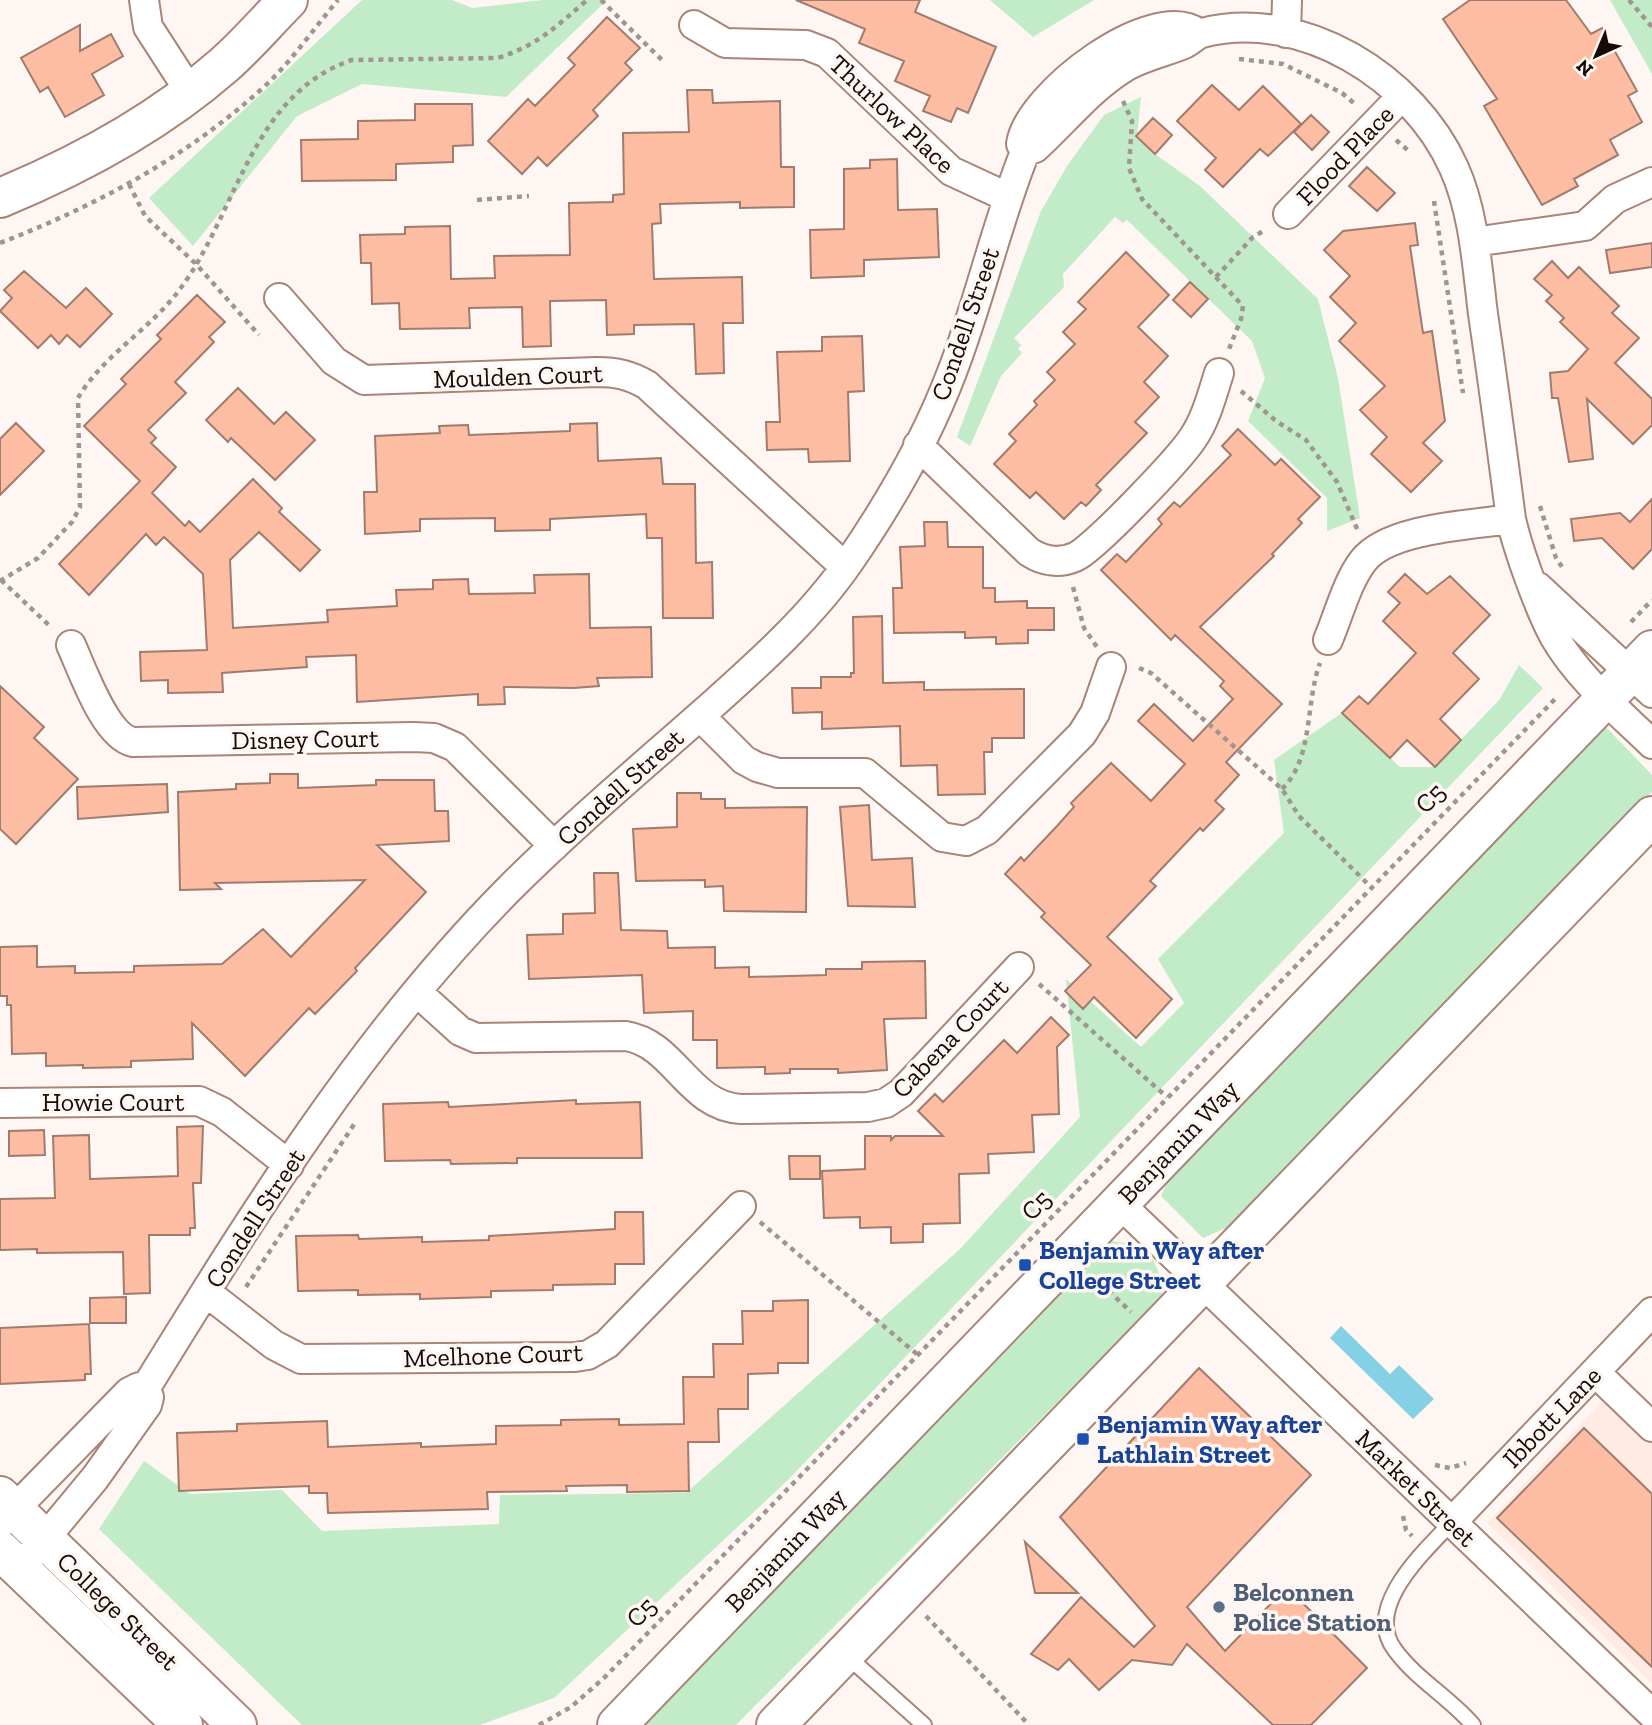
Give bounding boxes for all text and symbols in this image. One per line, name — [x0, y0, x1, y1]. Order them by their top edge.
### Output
north arrow — [1561, 21, 1631, 91]
street label: Thurlow Place — [823, 48, 961, 180]
text: N — [1571, 55, 1598, 81]
street label: Flood Place — [1289, 98, 1401, 212]
street label: Condell Street — [924, 243, 1006, 405]
street label: Moulden Court — [433, 357, 604, 395]
street label: Condell Street — [550, 721, 690, 852]
street label: Disney Court — [231, 722, 379, 756]
street label: C5 — [1408, 776, 1452, 820]
street label: Cabena Court — [885, 971, 1015, 1105]
street label: Benjamin Way — [1111, 1073, 1246, 1211]
street label: Howie Court — [42, 1086, 185, 1118]
street label: Condell Street — [198, 1142, 312, 1294]
street label: C5 — [1014, 1183, 1058, 1227]
place label: Benjamin Way after College Street — [1039, 1234, 1264, 1296]
marker: Benjamin Way after College Street — [1017, 1257, 1033, 1273]
street label: Mcelhone Court — [403, 1336, 584, 1374]
street label: Ibbott Lane — [1496, 1360, 1608, 1474]
place label: Benjamin Way after Lathlain Street — [1097, 1408, 1322, 1470]
street label: Market Street — [1349, 1423, 1483, 1554]
marker: Benjamin Way after Lathlain Street — [1075, 1431, 1091, 1447]
street label: Benjamin Way — [718, 1481, 853, 1619]
street label: College Street — [50, 1545, 186, 1677]
place label: Belconnen Police Station — [1233, 1576, 1392, 1638]
street label: C5 — [619, 1590, 663, 1634]
marker: Belconnen Police Station — [1211, 1599, 1227, 1615]

